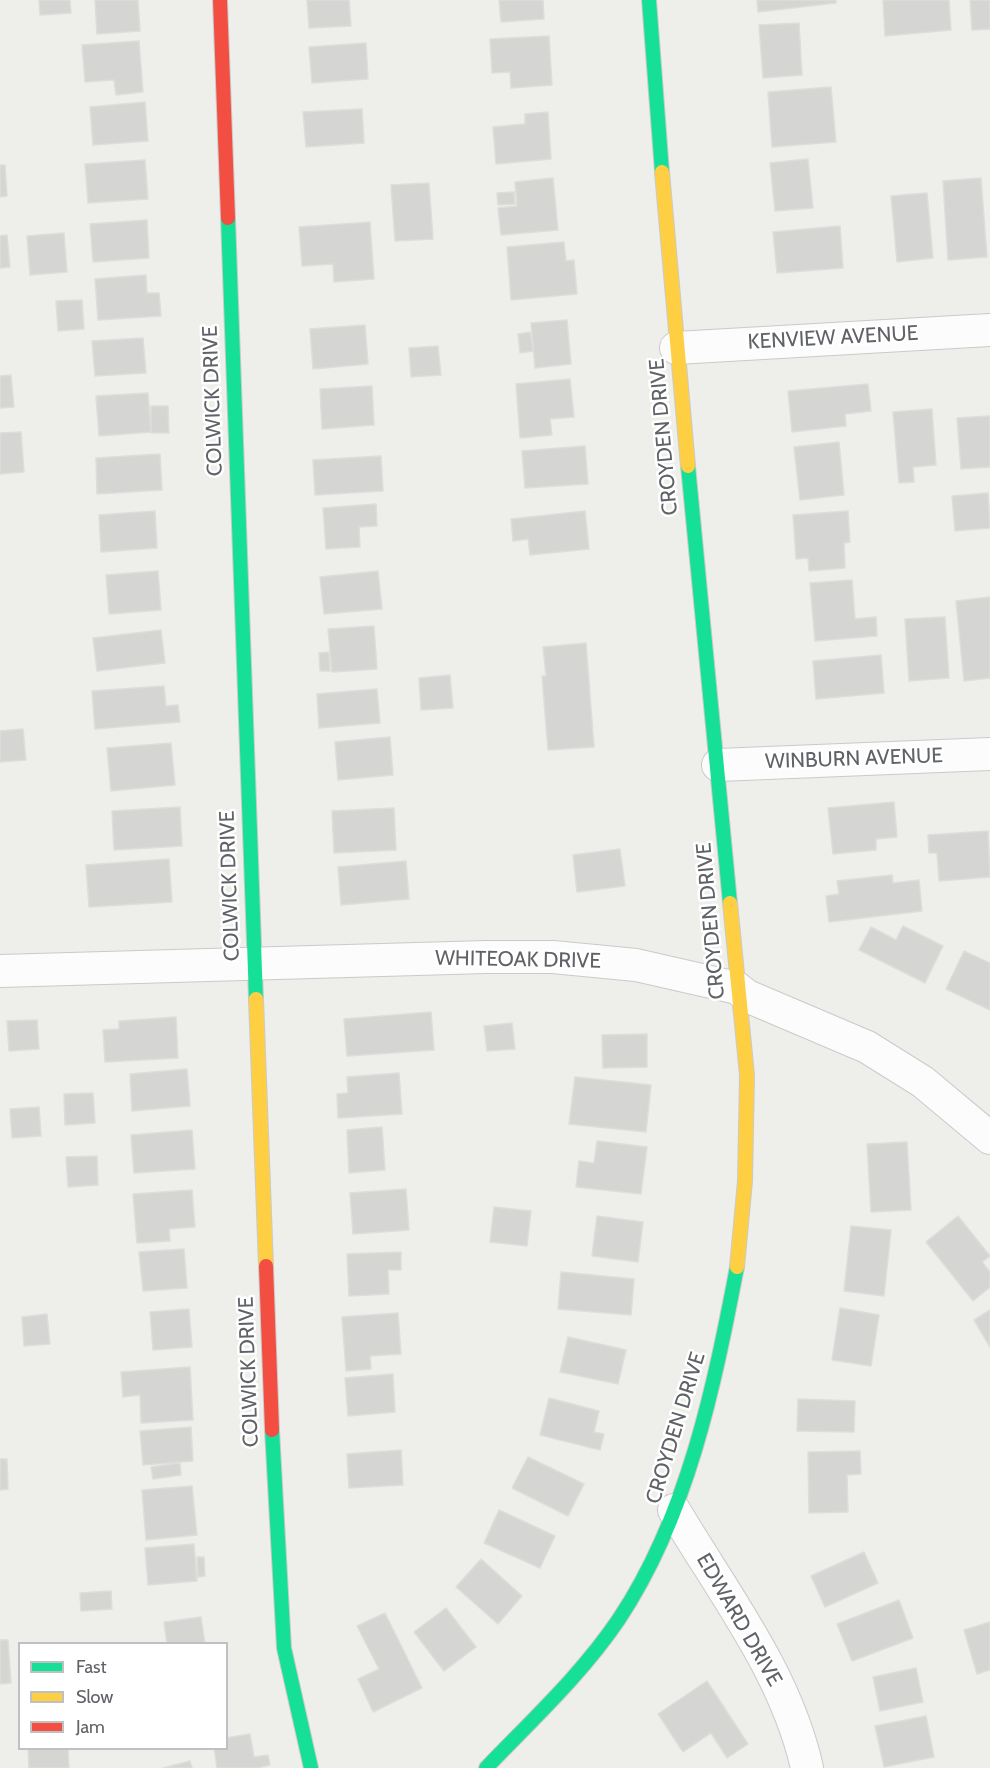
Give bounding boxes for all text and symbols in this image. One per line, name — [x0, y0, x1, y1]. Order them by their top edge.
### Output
street label: KENVIEW AVENUE — [747, 321, 919, 355]
street label: COLWICK DRIVE — [198, 325, 228, 477]
street label: CROYDEN DRIVE — [645, 358, 683, 516]
street label: WINBURN AVENUE — [765, 743, 943, 775]
street label: COLWICK DRIVE — [215, 810, 245, 962]
street label: CROYDEN DRIVE — [692, 842, 730, 1000]
street label: WHITEOAK DRIVE — [435, 946, 601, 974]
street label: COLWICK DRIVE — [234, 1296, 264, 1448]
street label: CROYDEN DRIVE — [641, 1349, 711, 1507]
street label: EDWARD DRIVE — [691, 1549, 787, 1691]
legend — [18, 1642, 228, 1750]
text: Fast — [76, 1656, 107, 1678]
text: Slow — [76, 1686, 113, 1708]
text: Jam — [76, 1716, 105, 1738]

